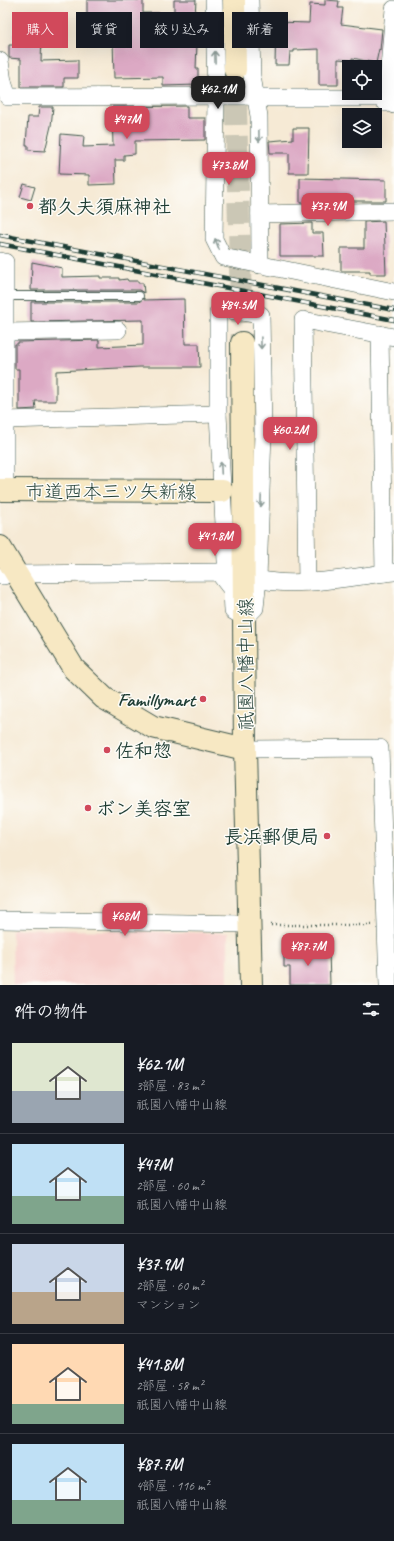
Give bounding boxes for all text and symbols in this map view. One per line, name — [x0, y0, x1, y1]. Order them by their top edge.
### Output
chip: 購入 — [12, 12, 68, 48]
chip: 賃貸 — [76, 12, 132, 48]
chip: 絞り込み — [140, 12, 224, 48]
chip: 新着 — [232, 12, 288, 48]
one-way arrow — [211, 51, 219, 64]
map controls — [342, 60, 382, 148]
button: locate — [342, 60, 382, 100]
pin: ¥62.1M — [185, 76, 251, 110]
text: ¥62.1M — [200, 81, 236, 97]
pin: ¥47M — [103, 106, 151, 140]
button: layers — [342, 108, 382, 148]
text: ¥47M — [114, 111, 140, 127]
one-way arrow — [256, 129, 263, 142]
pin: ¥73.8M — [196, 152, 262, 186]
text: ¥73.8M — [211, 157, 247, 173]
pin: ¥37.9M — [295, 193, 361, 227]
place label: 都久夫須麻神社 — [38, 195, 171, 219]
text: ¥37.9M — [310, 198, 346, 214]
marker: 都久夫須麻神社 — [25, 201, 35, 211]
one-way arrow — [212, 238, 220, 250]
pin: ¥84.5M — [205, 292, 271, 326]
text: ¥84.5M — [220, 297, 256, 313]
one-way arrow — [258, 336, 265, 349]
pin: ¥60.2M — [257, 417, 323, 451]
text: ¥60.2M — [272, 422, 308, 438]
one-way arrow — [217, 462, 225, 475]
street label: 市道西本三ツ矢新線 — [25, 480, 197, 504]
one-way arrow — [257, 494, 264, 507]
pin: ¥41.8M — [182, 523, 248, 557]
text: ¥41.8M — [197, 528, 233, 544]
street label: 祇園八幡中山線 — [234, 597, 258, 731]
place label: Famillymart — [118, 688, 197, 712]
marker: Famillymart — [198, 694, 208, 704]
place label: 佐和惣 — [115, 739, 172, 763]
marker: 佐和惣 — [102, 745, 112, 755]
place label: ボン美容室 — [96, 797, 191, 821]
marker: ボン美容室 — [83, 803, 93, 813]
place label: 長浜郵便局 — [224, 825, 319, 849]
marker: 長浜郵便局 — [322, 831, 332, 841]
pin: ¥68M — [101, 903, 149, 937]
text: ¥68M — [111, 908, 139, 924]
pin: ¥87.7M — [275, 933, 341, 967]
text: ¥87.7M — [290, 938, 326, 954]
icon: filters — [360, 998, 382, 1020]
text: 9件の物件 — [12, 1001, 87, 1022]
text: ¥62.1M — [136, 1054, 183, 1075]
icon: home — [44, 1059, 92, 1107]
text: 3部屋 · 83 m² — [136, 1078, 203, 1094]
text: 祇園八幡中山線 — [136, 1097, 227, 1113]
text: ¥47M — [136, 1154, 171, 1175]
icon: home — [44, 1160, 92, 1208]
text: 2部屋 · 60 m² — [136, 1178, 203, 1194]
text: 祇園八幡中山線 — [136, 1197, 227, 1213]
text: ¥37.9M — [136, 1254, 182, 1275]
icon: home — [44, 1260, 92, 1308]
text: 2部屋 · 60 m² — [136, 1278, 203, 1294]
text: マンション — [136, 1297, 200, 1313]
text: ¥41.8M — [136, 1354, 182, 1375]
icon: home — [44, 1360, 92, 1408]
text: 2部屋 · 58 m² — [136, 1378, 203, 1394]
text: 祇園八幡中山線 — [136, 1397, 227, 1413]
text: ¥87.7M — [136, 1454, 182, 1475]
icon: home — [44, 1460, 92, 1508]
text: 4部屋 · 116 m² — [136, 1478, 209, 1494]
text: 祇園八幡中山線 — [136, 1497, 227, 1513]

